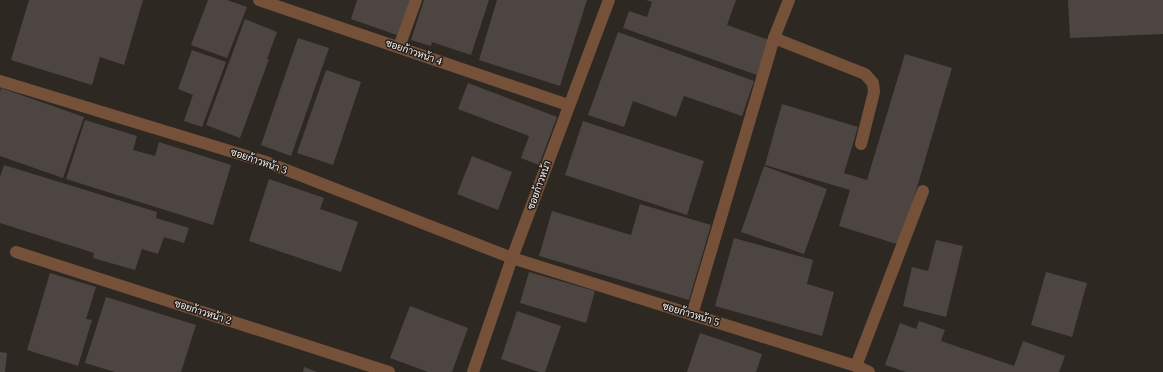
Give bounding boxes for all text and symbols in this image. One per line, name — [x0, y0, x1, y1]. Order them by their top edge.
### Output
street label: ซอยก้าวหน้า 4 — [384, 36, 445, 68]
street label: ซอยก้าวหน้า 3 — [229, 145, 290, 177]
street label: ซอยก้าวหน้า — [524, 159, 554, 211]
street label: ซอยก้าวหน้า 2 — [173, 297, 233, 327]
street label: ซอยก้าวหน้า 5 — [661, 299, 721, 329]

